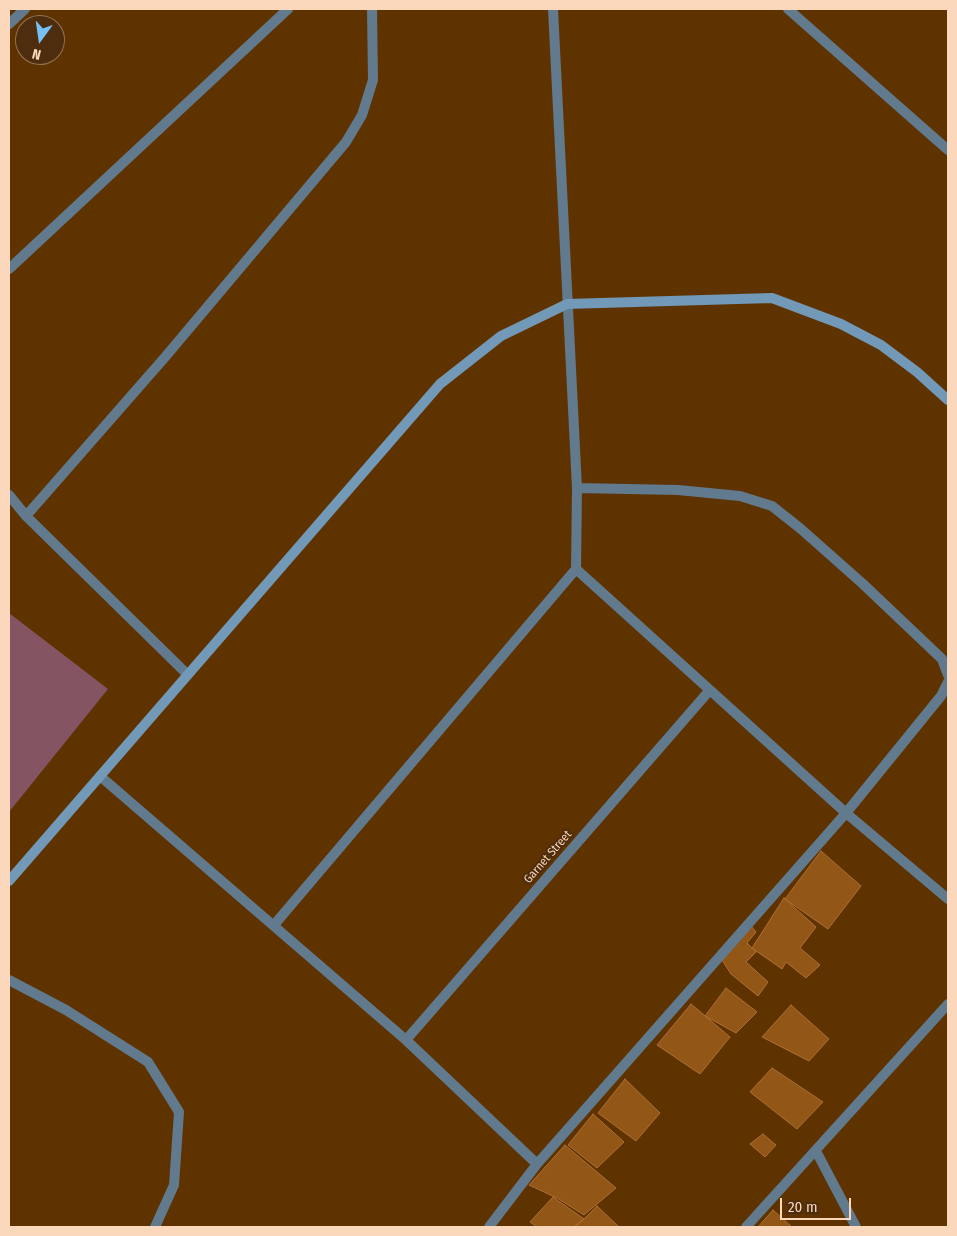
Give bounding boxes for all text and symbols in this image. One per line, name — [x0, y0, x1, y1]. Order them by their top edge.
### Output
north arrow — [15, 15, 65, 65]
text: N — [30, 45, 43, 63]
street label: Garnet Street — [521, 828, 575, 886]
scale bar — [782, 1188, 853, 1220]
text: 20 m — [788, 1198, 818, 1216]

